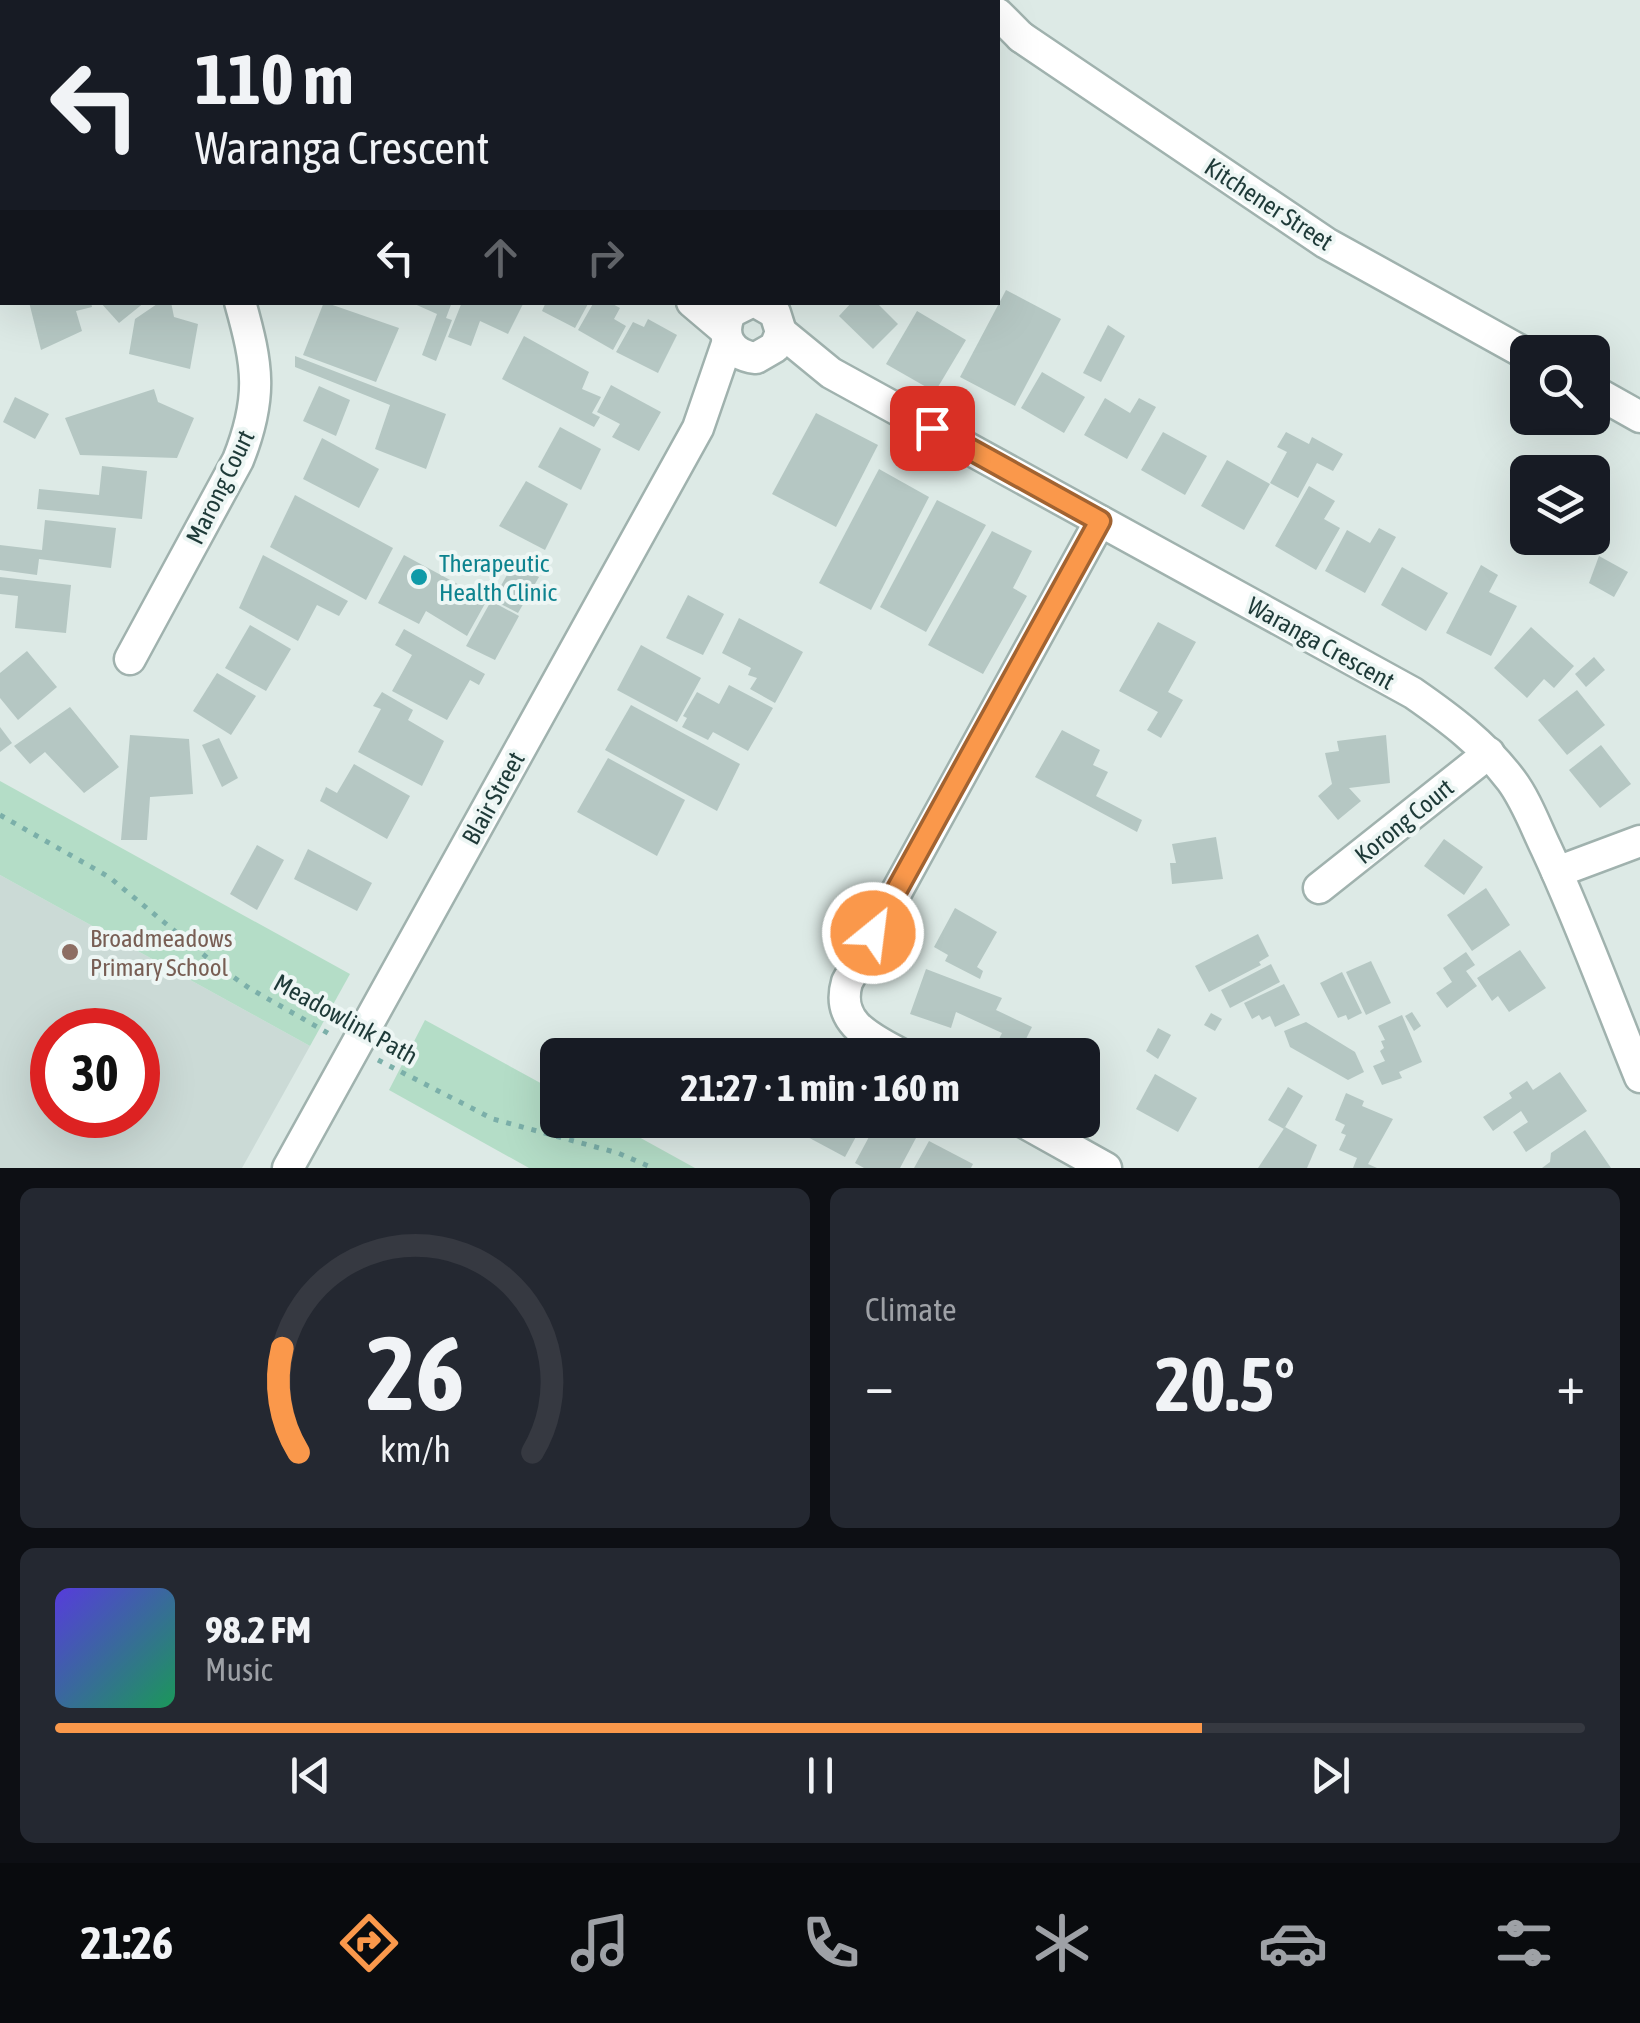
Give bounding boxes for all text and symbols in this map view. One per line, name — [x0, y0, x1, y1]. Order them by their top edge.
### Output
text: 110 m — [195, 39, 354, 119]
icon: left — [30, 40, 160, 170]
text: Waranga Crescent — [195, 122, 490, 174]
street label: Kitchener Street — [1200, 152, 1338, 256]
icon: left — [368, 230, 423, 285]
icon: ahead — [473, 230, 528, 285]
icon: right — [578, 230, 633, 285]
map controls — [1510, 335, 1610, 555]
button: search — [1510, 335, 1610, 435]
pin — [890, 386, 975, 471]
icon: arrive — [905, 401, 960, 456]
street label: Marong Court — [180, 425, 260, 549]
button: layers — [1510, 455, 1610, 555]
place label: Therapeutic Health Clinic — [439, 549, 557, 606]
marker: Therapeutic Health Clinic — [408, 566, 430, 588]
street label: Waranga Crescent — [1243, 591, 1399, 695]
street label: Blair Street — [456, 747, 530, 849]
street label: Korong Court — [1349, 773, 1459, 869]
position arrow — [821, 881, 925, 985]
place label: Broadmeadows Primary School — [90, 924, 233, 981]
marker: Broadmeadows Primary School — [59, 941, 81, 963]
street label: Meadowlink Path — [269, 968, 423, 1070]
speed limit sign: 30 — [30, 1008, 160, 1138]
text: 21:27 · 1 min · 160 m — [680, 1066, 960, 1109]
text: Climate — [865, 1291, 957, 1328]
text: 26 — [366, 1313, 464, 1432]
text: 20.5° — [1155, 1341, 1295, 1427]
text: − — [865, 1353, 894, 1416]
text: + — [1556, 1353, 1585, 1416]
text: km/h — [380, 1429, 450, 1470]
text: 98.2 FM — [205, 1608, 311, 1651]
text: Music — [205, 1651, 272, 1688]
icon: previous — [283, 1748, 338, 1803]
icon: pause — [793, 1748, 848, 1803]
icon: next — [1303, 1748, 1358, 1803]
icon: directions — [334, 1908, 404, 1978]
icon: music — [565, 1908, 635, 1978]
icon: phone — [796, 1908, 866, 1978]
icon: climate — [1027, 1908, 1097, 1978]
icon: car — [1258, 1908, 1328, 1978]
icon: filters — [1489, 1908, 1559, 1978]
text: 21:26 — [81, 1917, 173, 1969]

